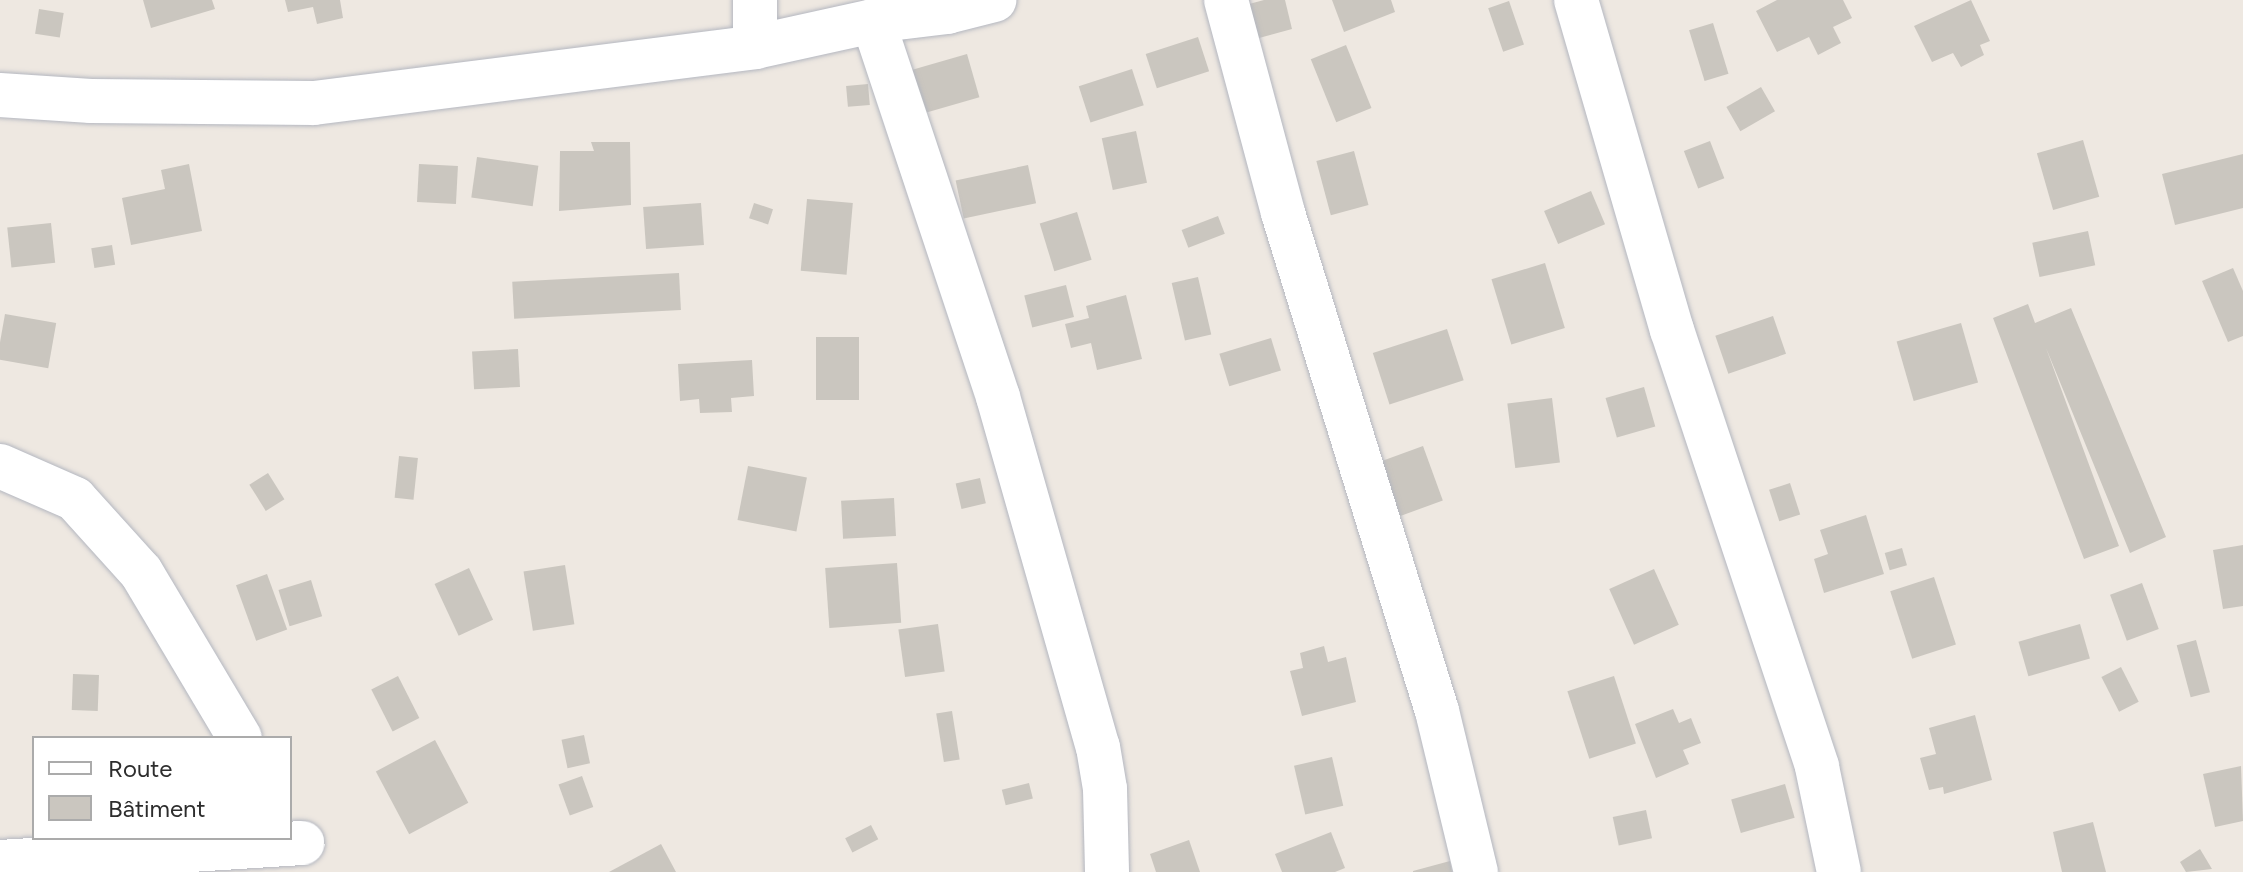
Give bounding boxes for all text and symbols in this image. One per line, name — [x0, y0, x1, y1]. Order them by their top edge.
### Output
legend — [32, 736, 292, 840]
text: Route — [108, 754, 172, 783]
text: Bâtiment — [108, 794, 206, 823]

